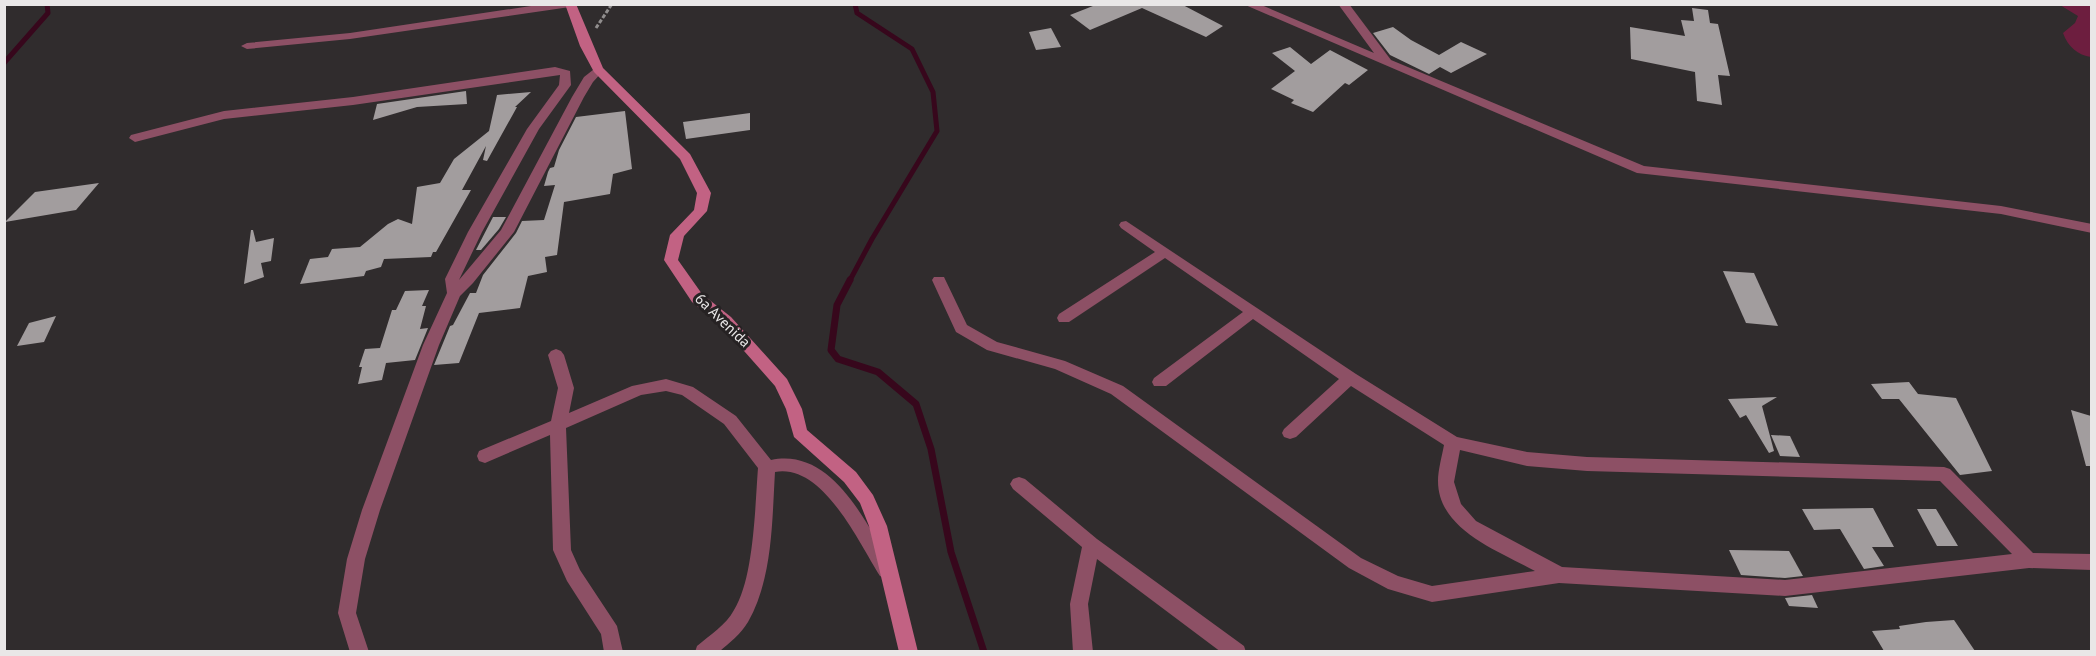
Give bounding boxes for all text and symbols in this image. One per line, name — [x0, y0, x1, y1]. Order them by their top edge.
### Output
street label: 6a Avenida — [691, 289, 755, 351]

